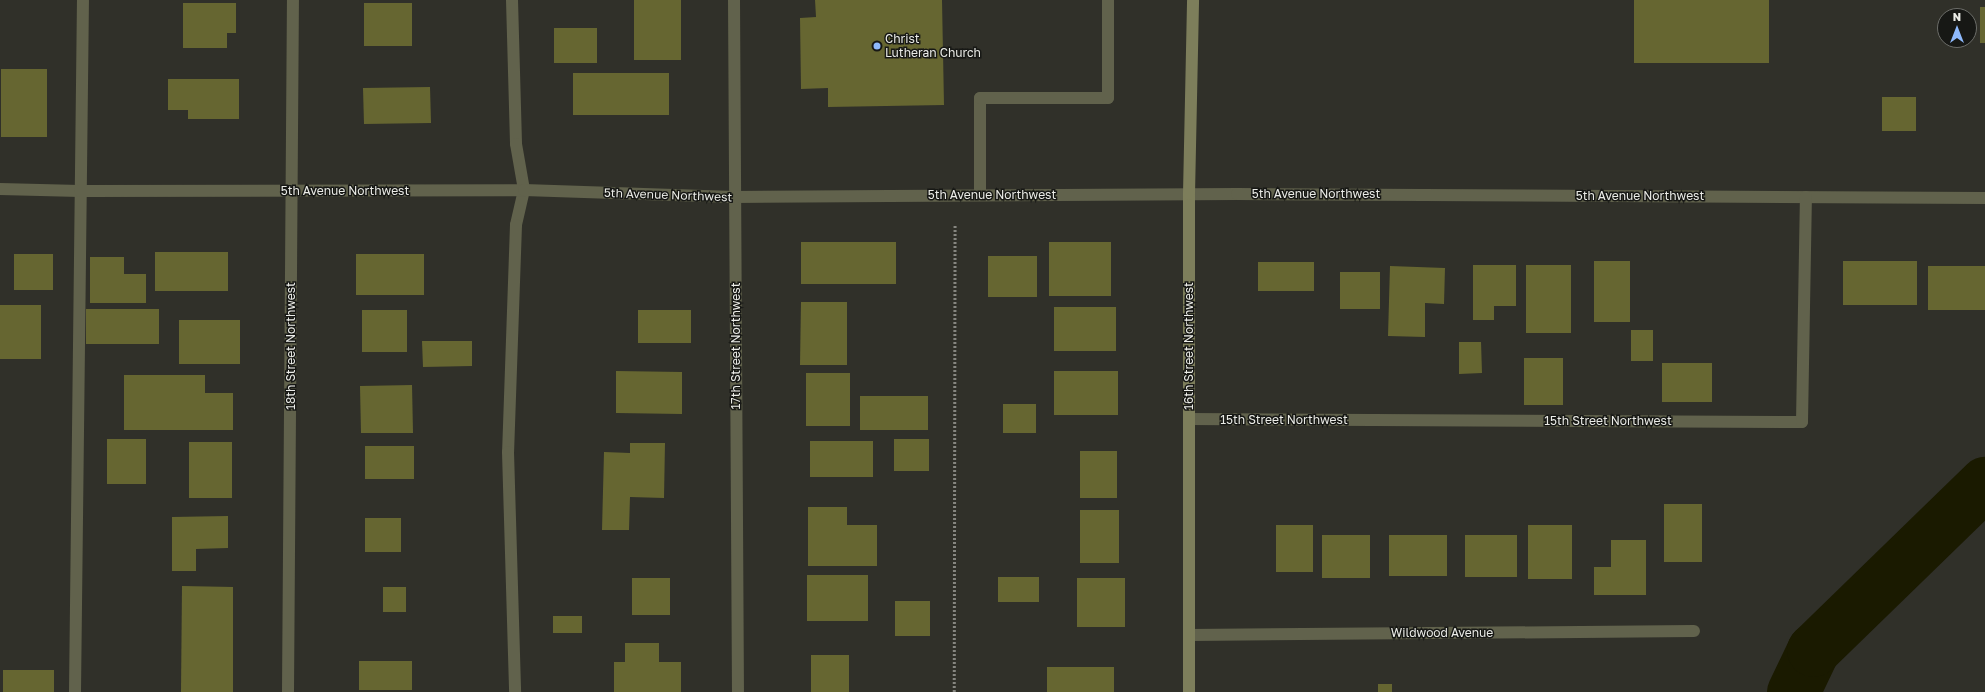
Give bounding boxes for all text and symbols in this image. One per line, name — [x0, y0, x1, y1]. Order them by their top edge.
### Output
north arrow — [1937, 8, 1977, 48]
text: N — [1953, 10, 1961, 23]
place label: Christ Lutheran Church — [885, 32, 981, 60]
marker: Christ Lutheran Church — [872, 41, 882, 51]
street label: 5th Avenue Northwest — [281, 184, 409, 198]
street label: 5th Avenue Northwest — [604, 186, 732, 204]
street label: 5th Avenue Northwest — [1252, 187, 1380, 201]
street label: 5th Avenue Northwest — [928, 188, 1056, 202]
street label: 5th Avenue Northwest — [1576, 189, 1704, 203]
street label: 18th Street Northwest — [284, 282, 298, 410]
street label: 16th Street Northwest — [1182, 282, 1196, 410]
street label: 17th Street Northwest — [729, 283, 743, 409]
street label: 15th Street Northwest — [1220, 413, 1348, 427]
street label: 15th Street Northwest — [1544, 414, 1672, 428]
street label: Wildwood Avenue — [1391, 626, 1493, 640]

